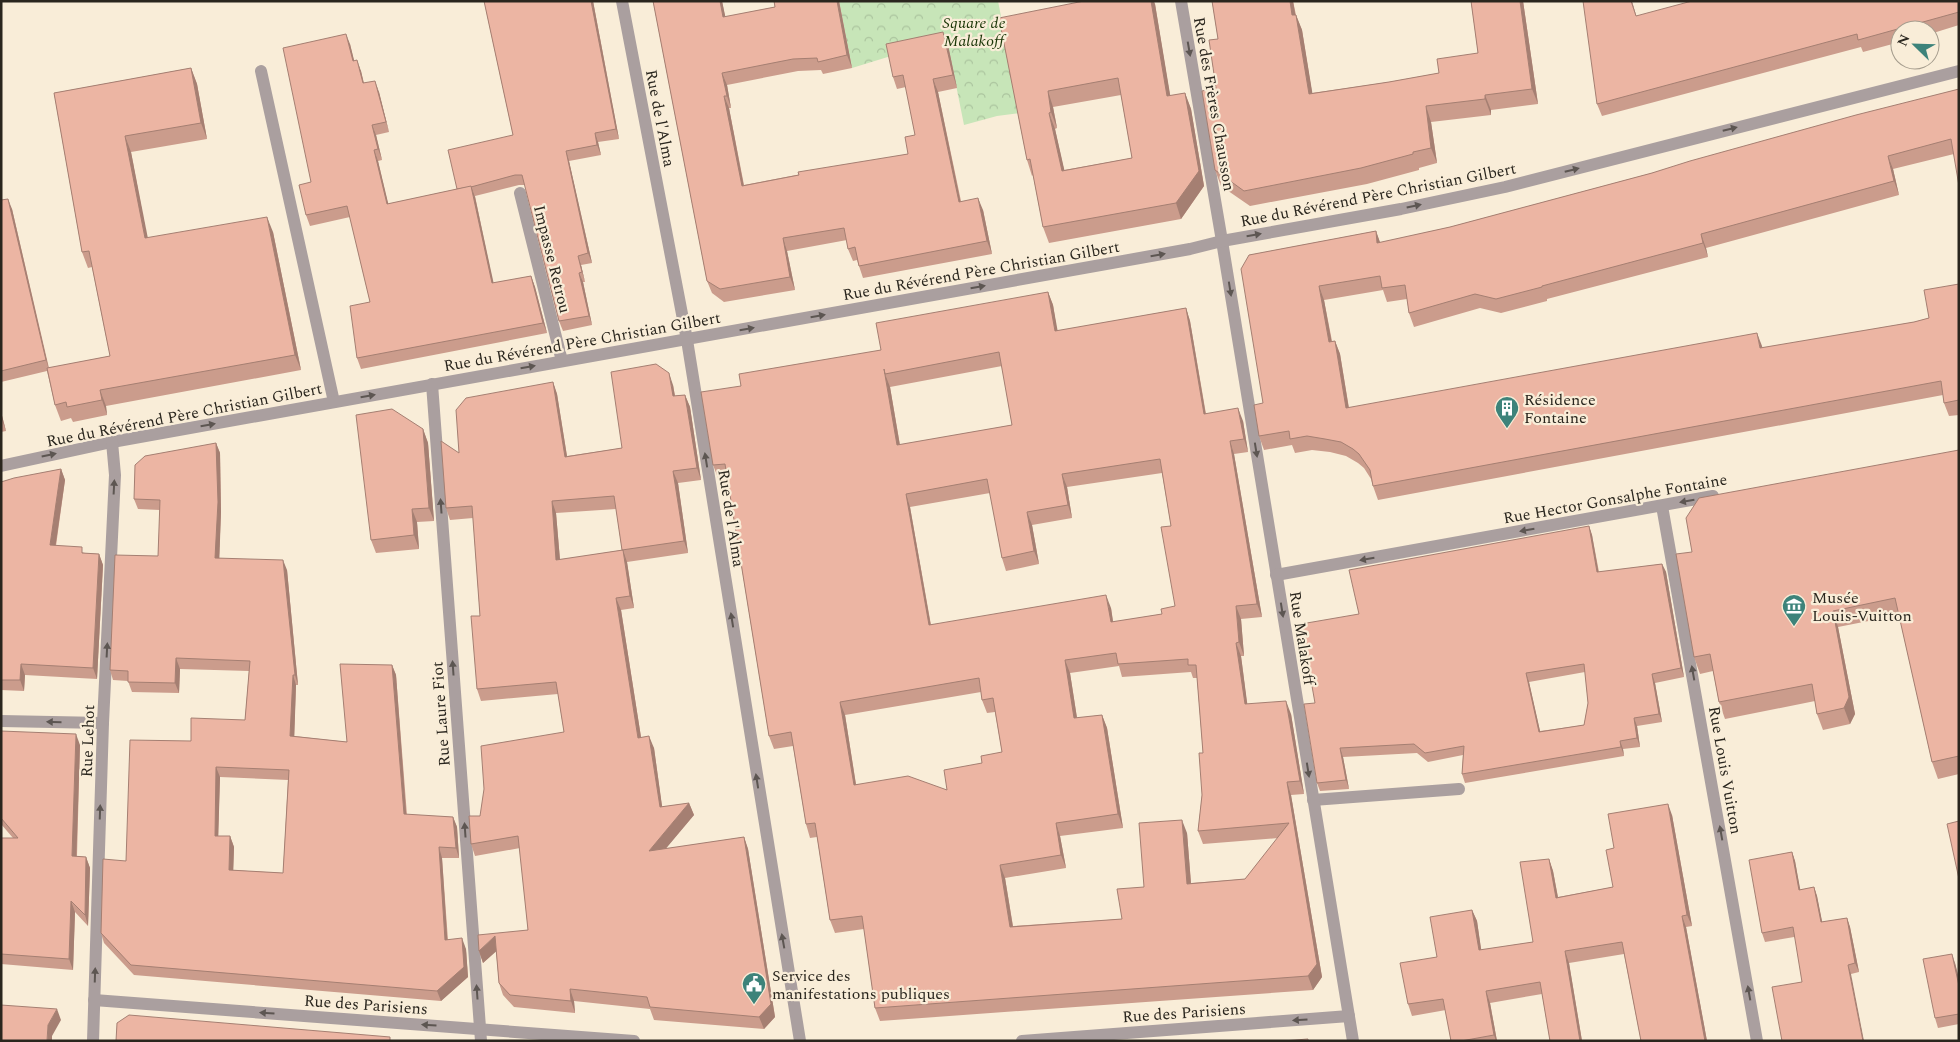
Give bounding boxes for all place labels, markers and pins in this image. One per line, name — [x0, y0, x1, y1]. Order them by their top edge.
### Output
place label: Résidence Fontaine — [1524, 388, 1596, 430]
building icon: Résidence Fontaine — [1494, 395, 1520, 429]
place label: Musée Louis-Vuitton — [1812, 586, 1912, 628]
museum icon: Musée Louis-Vuitton — [1781, 593, 1807, 627]
place label: Service des manifestations publiques — [772, 964, 950, 1006]
public building icon: Service des manifestations publiques — [741, 971, 767, 1005]

